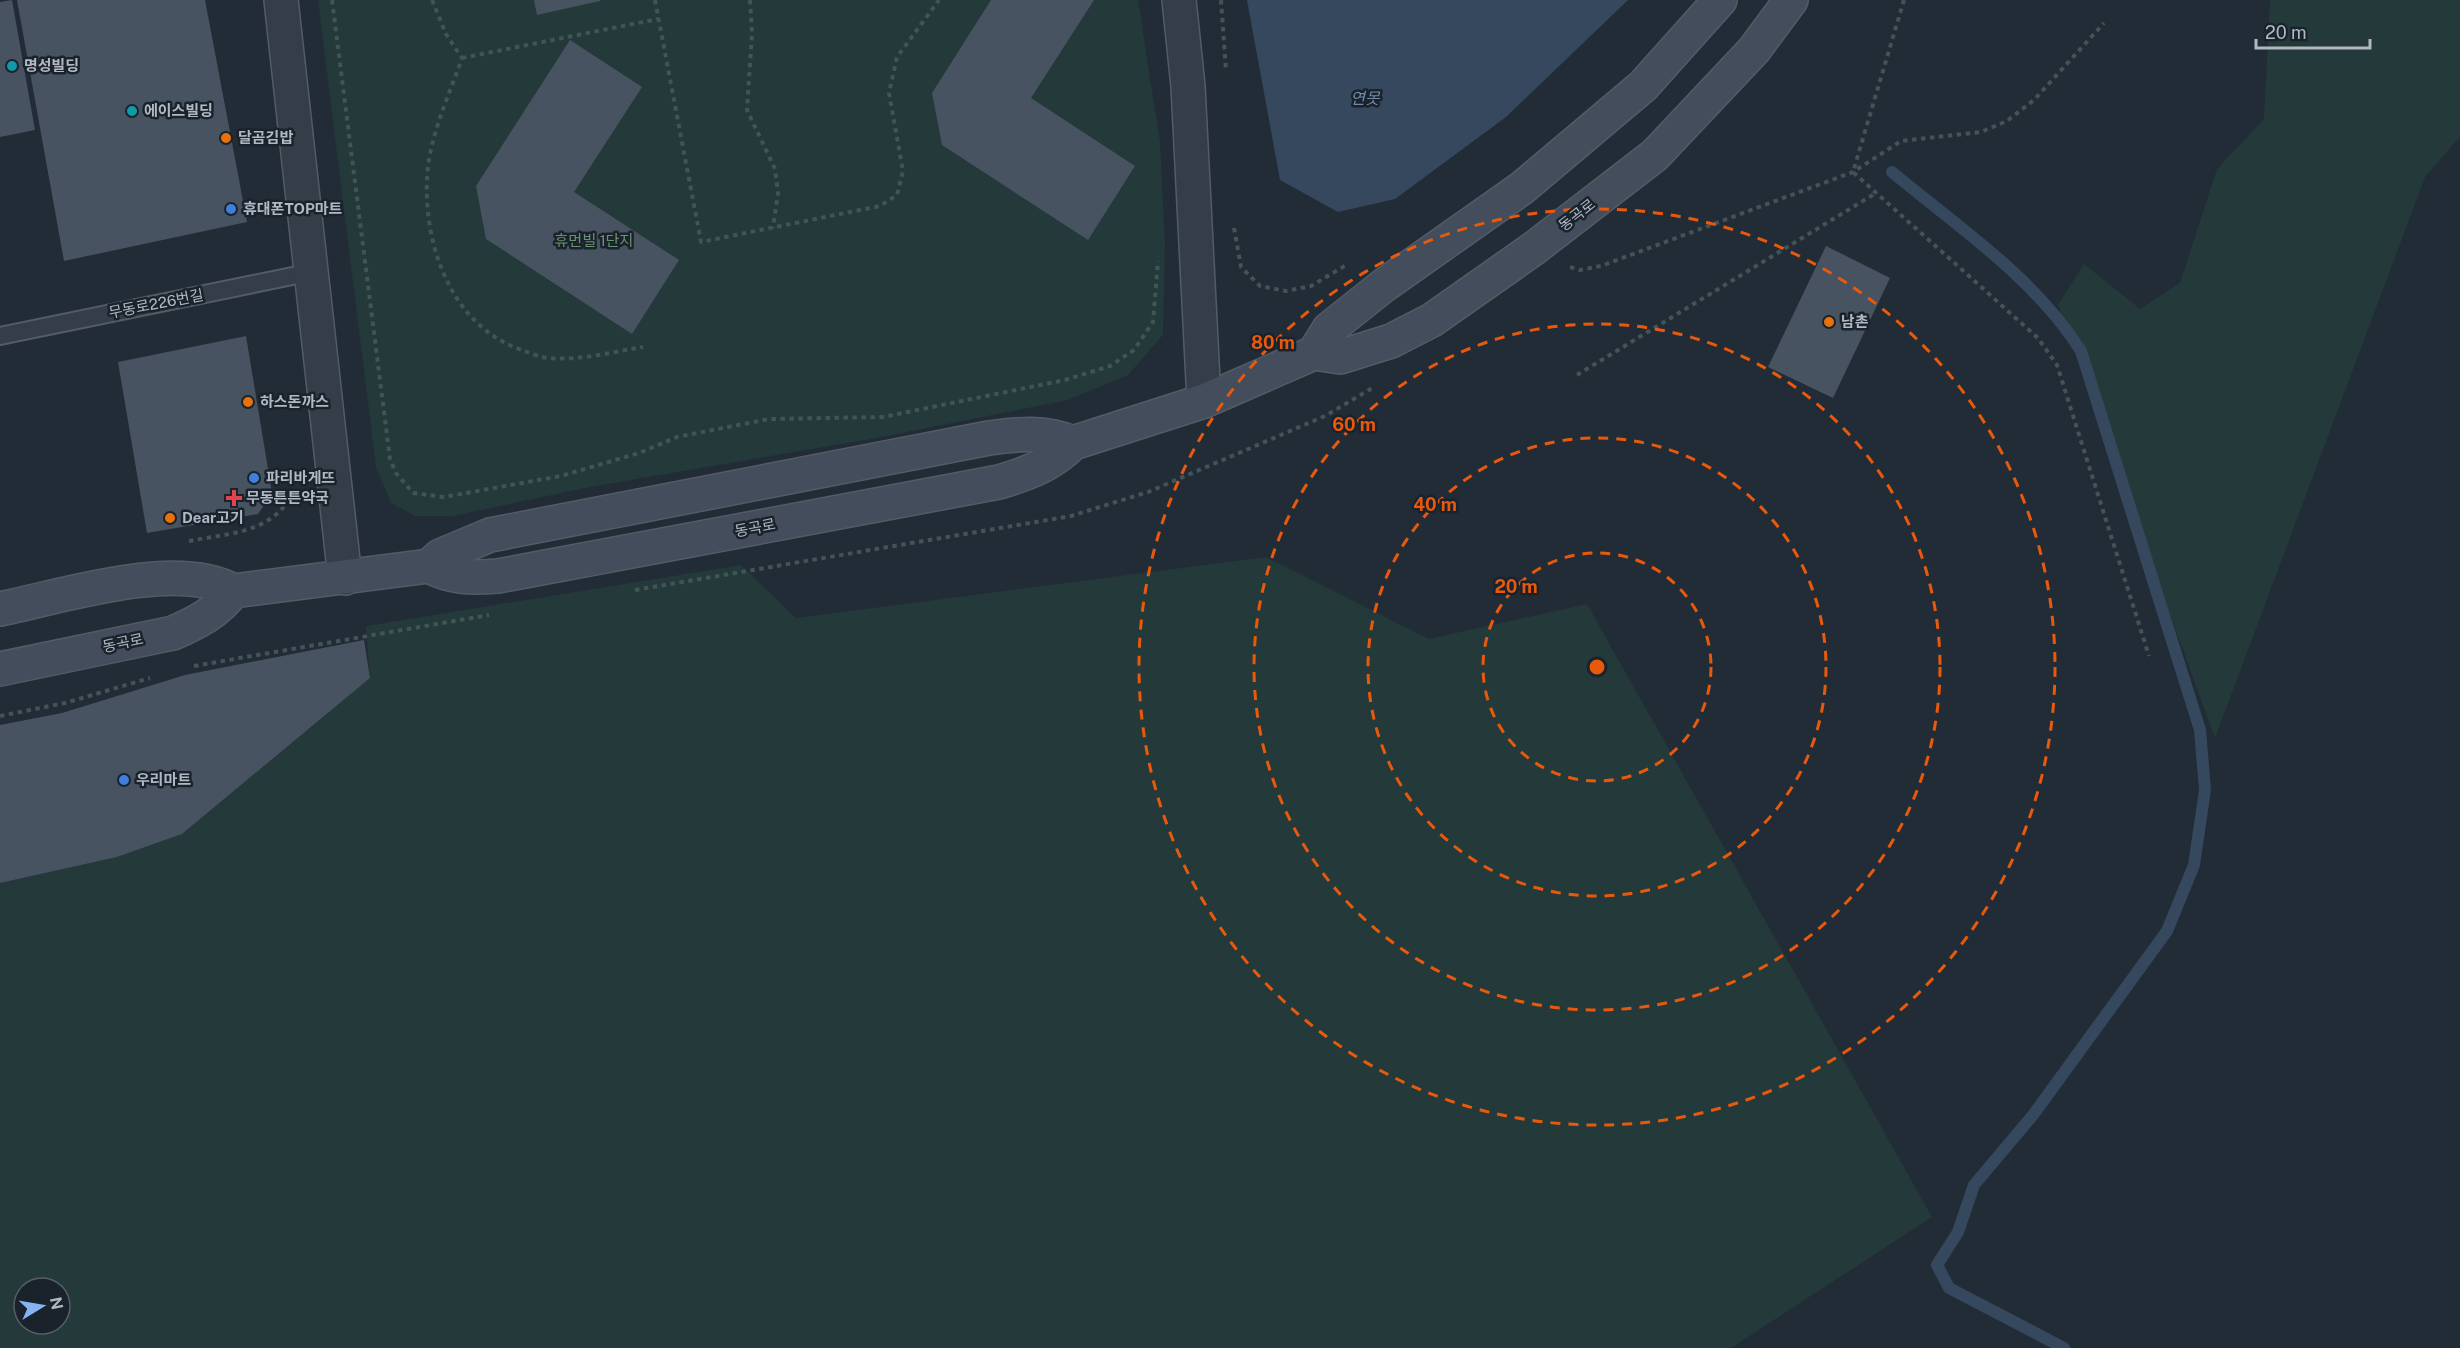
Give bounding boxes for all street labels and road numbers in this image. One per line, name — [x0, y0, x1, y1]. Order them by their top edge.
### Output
street label: 동곡로 — [1555, 195, 1598, 234]
street label: 무동로226번길 — [107, 286, 205, 321]
street label: 동곡로 — [733, 515, 777, 540]
street label: 동곡로 — [101, 630, 145, 655]

